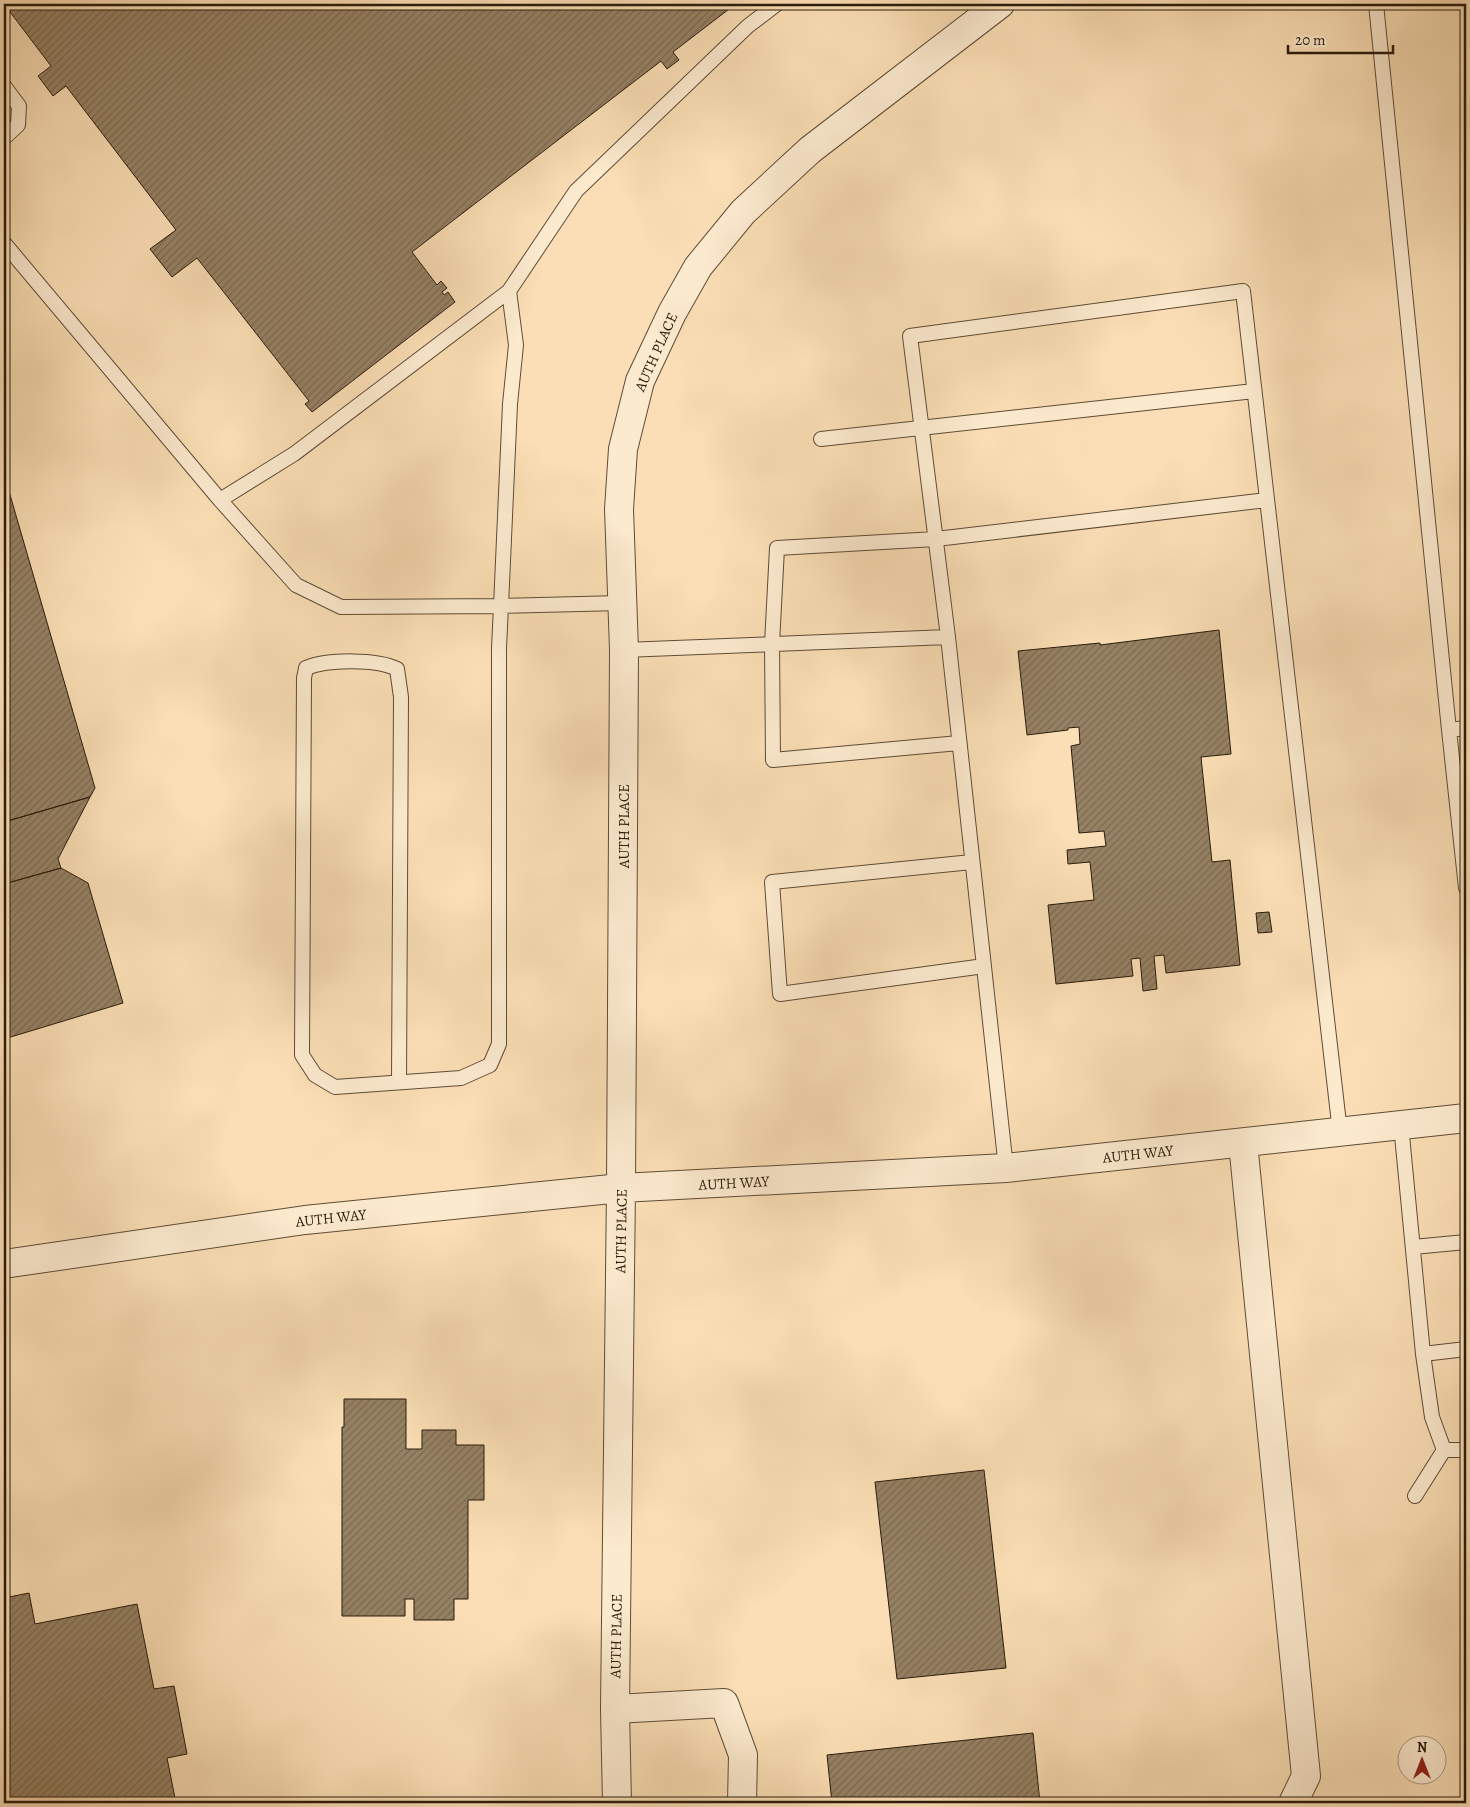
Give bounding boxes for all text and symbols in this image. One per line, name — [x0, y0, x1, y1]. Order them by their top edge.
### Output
scale bar — [1288, 22, 1392, 54]
text: 20 m — [1295, 30, 1326, 50]
street label: AUTH PLACE — [629, 309, 682, 396]
street label: AUTH PLACE — [614, 784, 634, 869]
street label: AUTH WAY — [1101, 1140, 1175, 1168]
street label: AUTH WAY — [697, 1171, 771, 1195]
street label: AUTH PLACE — [610, 1189, 632, 1274]
street label: AUTH WAY — [294, 1204, 368, 1232]
street label: AUTH PLACE — [605, 1594, 627, 1679]
north arrow — [1398, 1734, 1448, 1784]
text: N — [1417, 1738, 1427, 1757]

